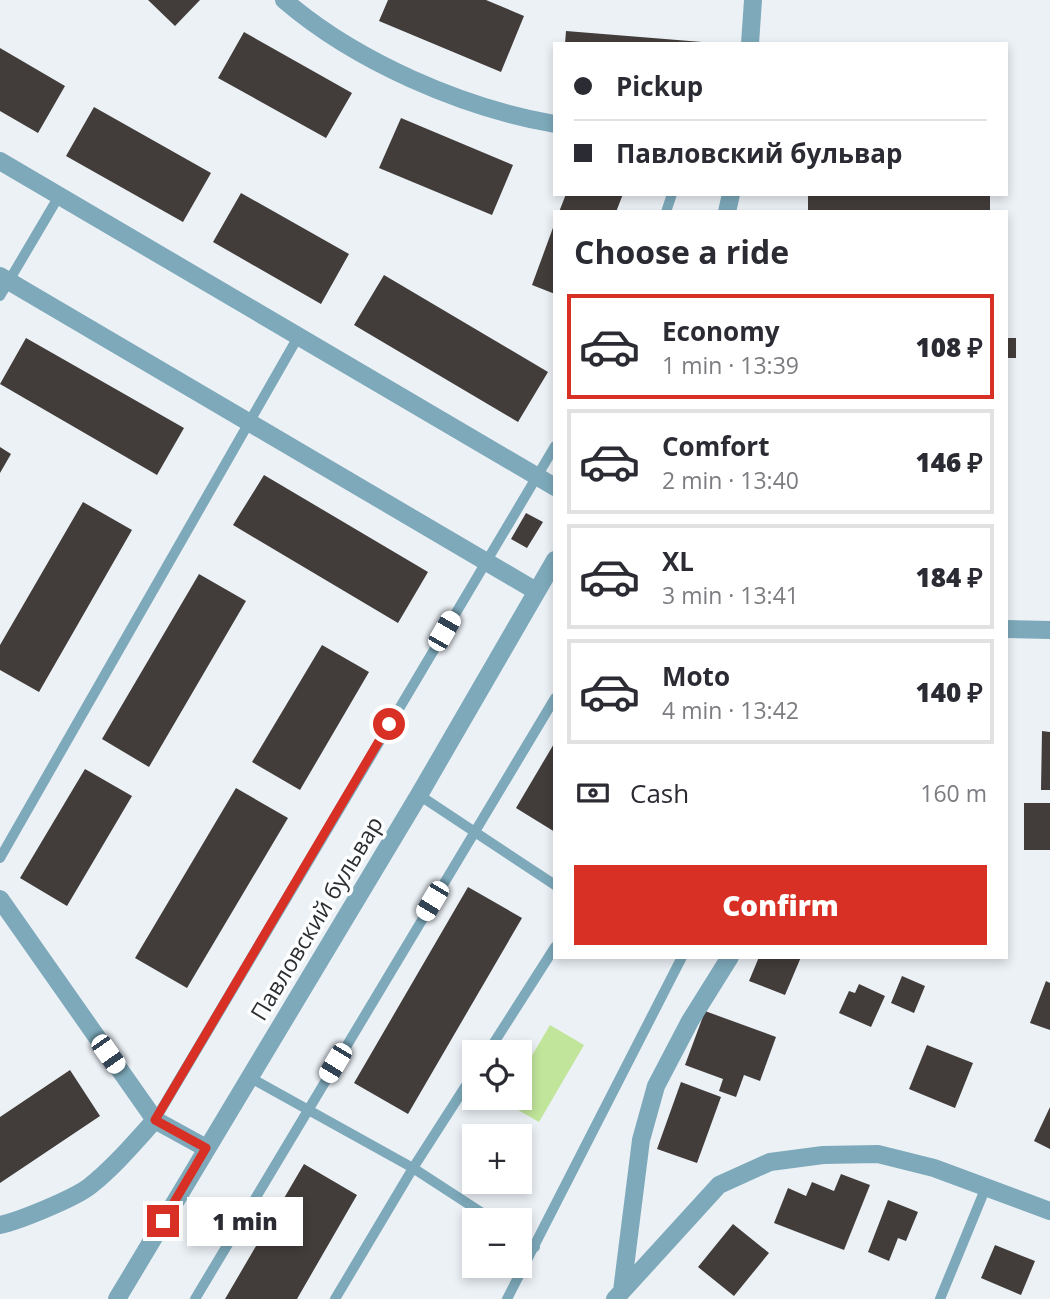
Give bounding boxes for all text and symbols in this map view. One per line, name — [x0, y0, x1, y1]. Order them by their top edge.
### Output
text: Pickup — [616, 68, 703, 104]
text: Павловский бульвар — [616, 135, 903, 171]
text: Choose a ride — [574, 230, 789, 273]
text: Economy — [662, 313, 780, 349]
icon: car — [578, 315, 641, 378]
text: 108 ₽ — [915, 329, 983, 365]
text: 1 min · 13:39 — [662, 349, 799, 381]
text: Comfort — [662, 428, 769, 464]
icon: car — [578, 430, 641, 493]
text: 146 ₽ — [915, 444, 983, 480]
text: 2 min · 13:40 — [662, 464, 799, 496]
text: XL — [662, 543, 694, 579]
icon: car — [578, 545, 641, 608]
text: 184 ₽ — [915, 559, 983, 595]
text: 3 min · 13:41 — [662, 579, 799, 611]
car — [425, 608, 464, 654]
text: Moto — [662, 658, 730, 694]
icon: car — [578, 660, 641, 723]
text: 140 ₽ — [915, 674, 983, 710]
text: 4 min · 13:42 — [662, 694, 799, 726]
route start — [373, 708, 405, 740]
icon: cash — [574, 774, 612, 812]
text: Cash — [630, 775, 689, 811]
text: 160 m — [920, 777, 987, 809]
street label: Павловский бульвар — [242, 810, 390, 1026]
button: Confirm — [574, 865, 987, 945]
car — [413, 878, 452, 924]
car — [88, 1031, 129, 1077]
car — [316, 1040, 355, 1086]
map controls — [462, 1040, 532, 1278]
button: locate — [462, 1040, 532, 1110]
button: + — [462, 1124, 532, 1194]
callout: 1 min — [188, 1196, 303, 1246]
route end — [147, 1205, 179, 1237]
text: 1 min — [212, 1205, 278, 1237]
button: − — [462, 1208, 532, 1278]

